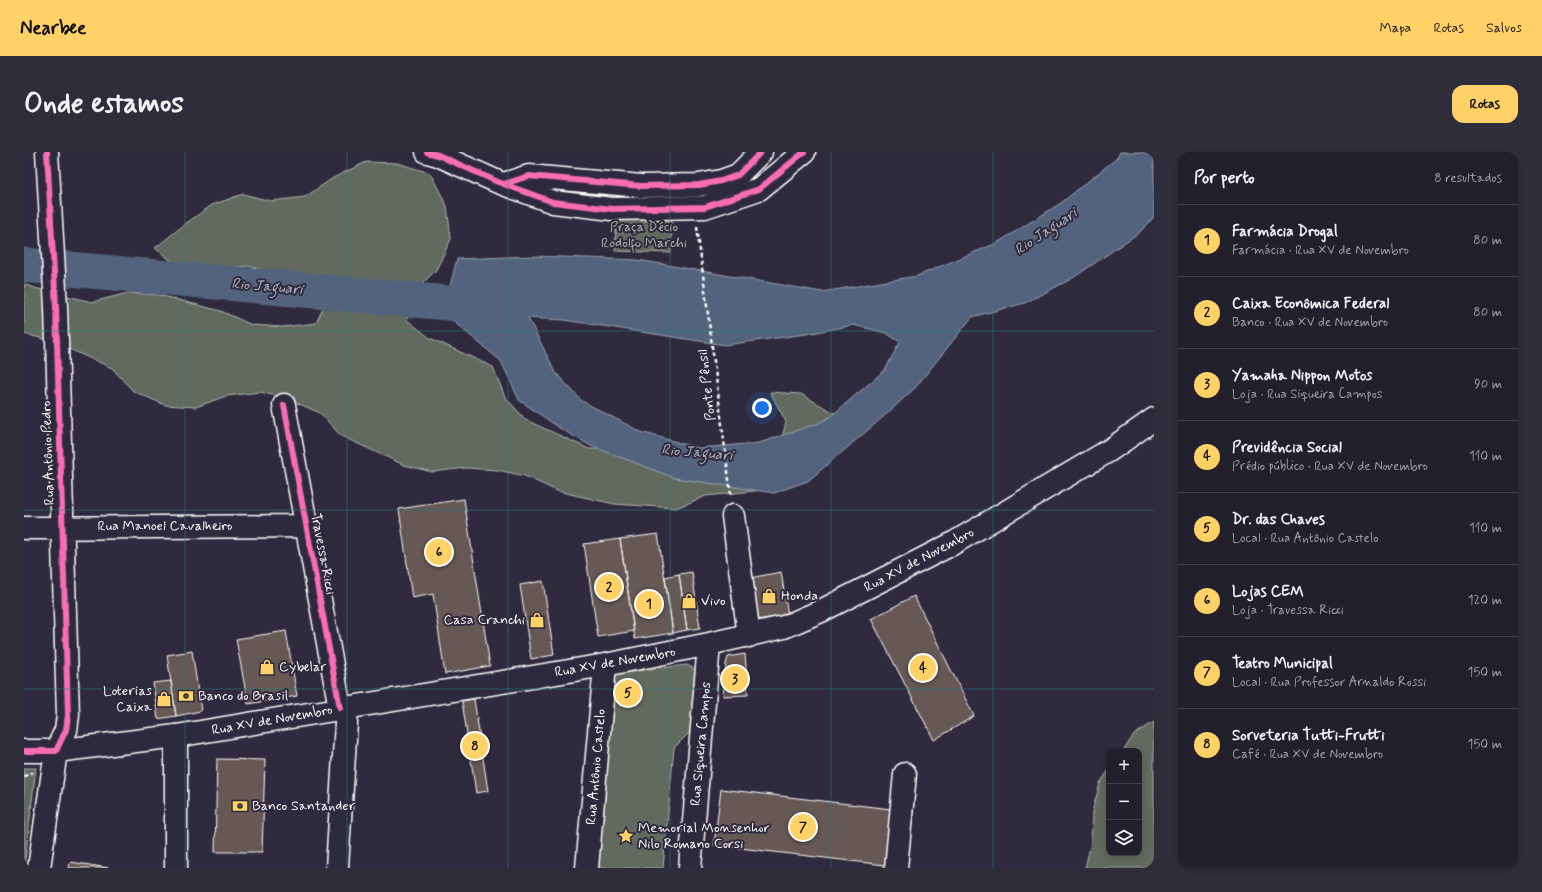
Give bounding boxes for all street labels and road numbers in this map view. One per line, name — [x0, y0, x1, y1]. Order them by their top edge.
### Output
street label: Ponte Pênsil — [694, 348, 720, 422]
street label: Rua Antônio Pedro — [37, 400, 59, 506]
street label: Travessa Ricci — [306, 512, 340, 596]
street label: Rua Manoel Cavalheiro — [97, 517, 233, 535]
street label: Rua XV de Novembro — [861, 523, 977, 597]
street label: Rua XV de Novembro — [553, 643, 677, 681]
street label: Rua Siqueira Campos — [687, 681, 715, 807]
street label: Rua XV de Novembro — [210, 701, 334, 739]
street label: Rua Antônio Castelo — [582, 708, 610, 826]

